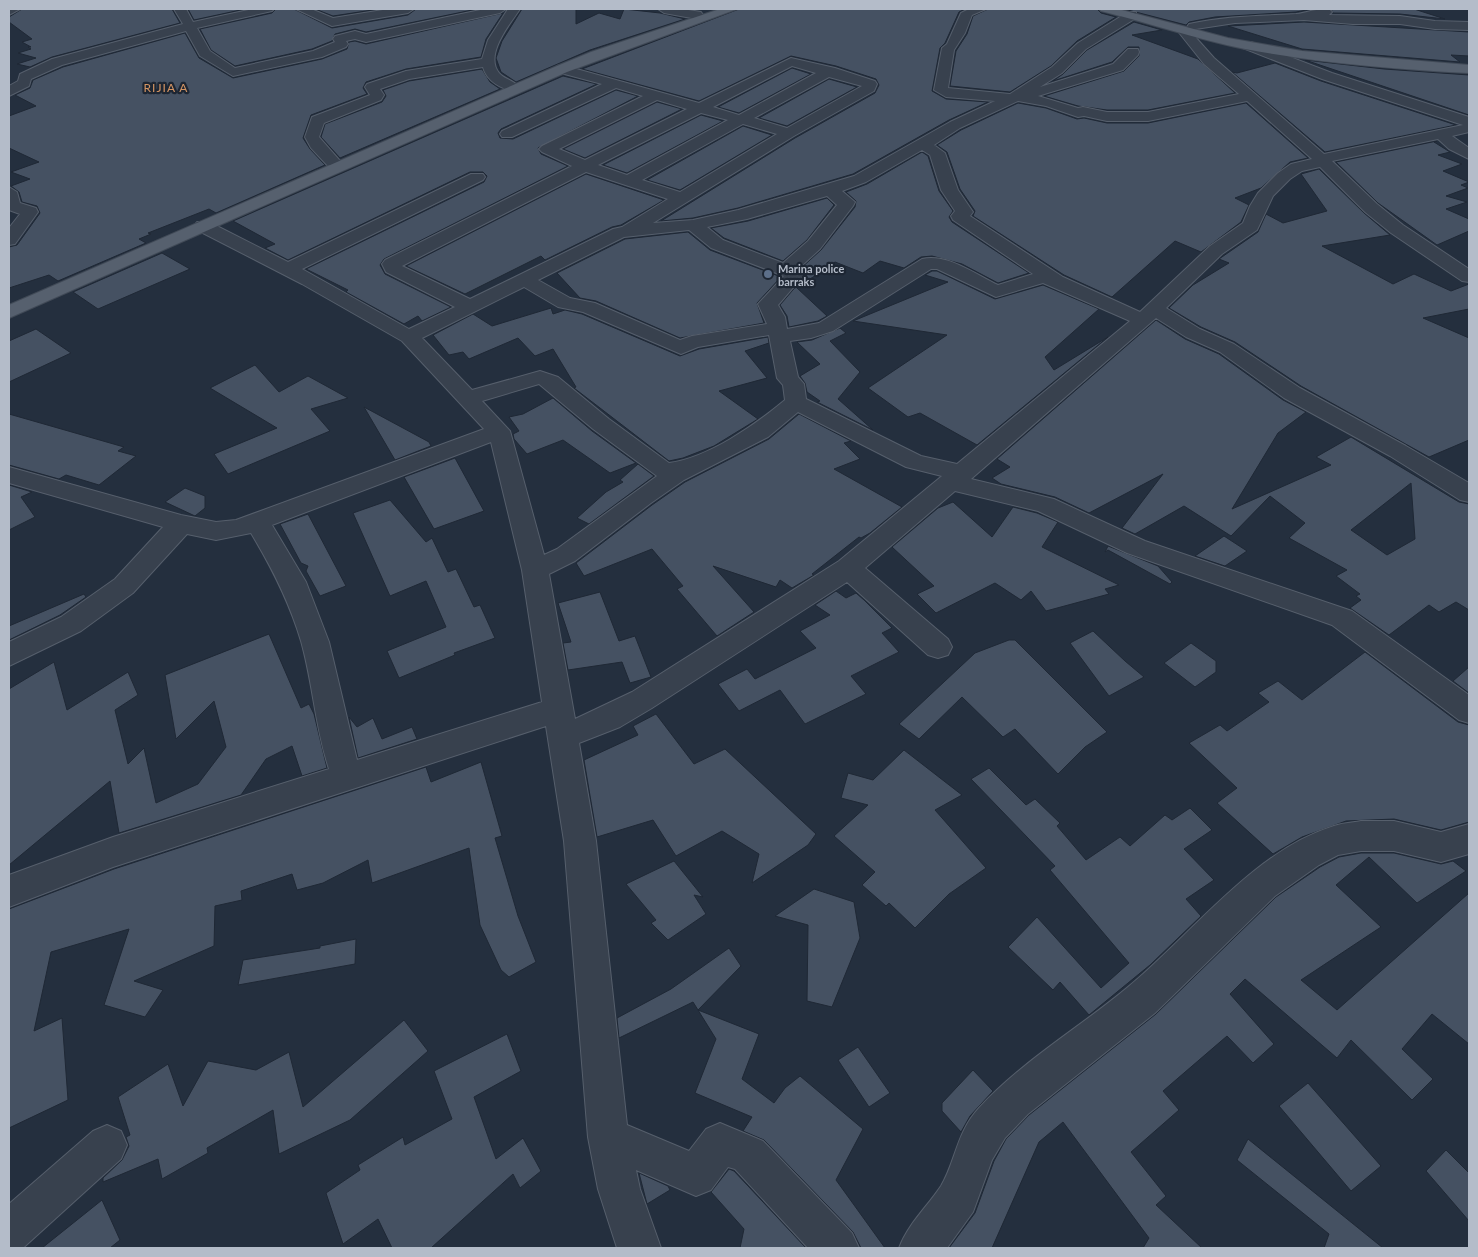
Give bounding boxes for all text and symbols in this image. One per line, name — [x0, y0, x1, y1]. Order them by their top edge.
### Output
district label: RIJIA A — [144, 80, 188, 95]
place label: Marina police barraks — [778, 262, 844, 288]
marker: Marina police barraks — [762, 268, 774, 280]

